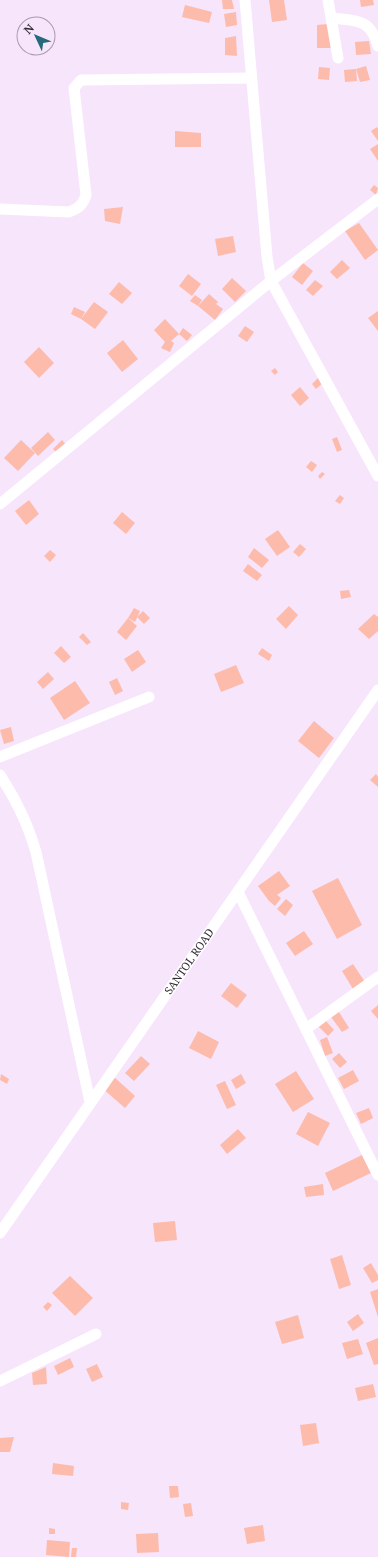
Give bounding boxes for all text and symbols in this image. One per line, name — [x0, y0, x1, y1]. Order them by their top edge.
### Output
north arrow — [16, 16, 56, 56]
text: N — [20, 20, 37, 37]
street label: SANTOL ROAD — [161, 925, 217, 997]

